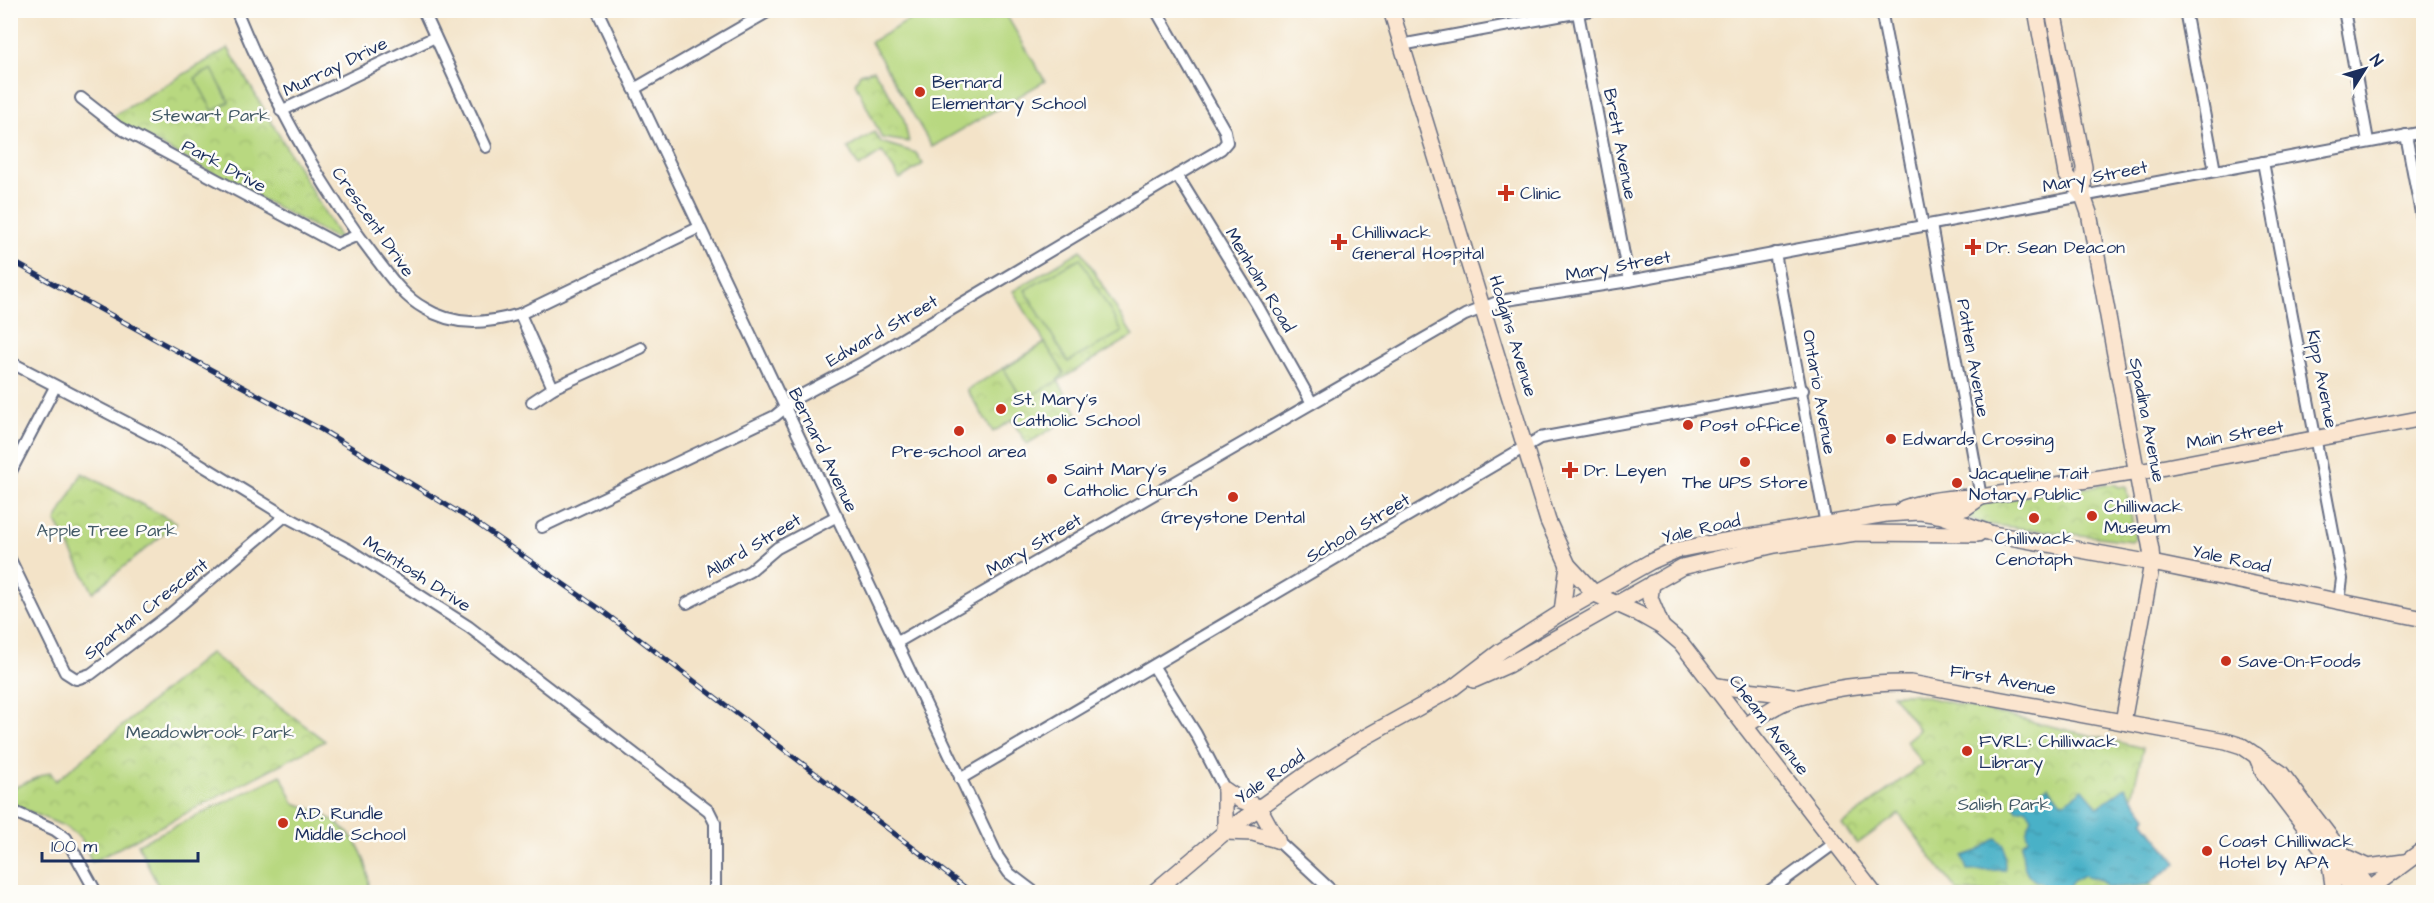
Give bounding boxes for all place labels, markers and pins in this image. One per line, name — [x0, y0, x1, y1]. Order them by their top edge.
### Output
place label: Bernard Elementary School — [932, 70, 1087, 117]
marker: Bernard Elementary School — [913, 85, 927, 99]
place label: Clinic — [1520, 181, 1561, 206]
marker: Clinic — [1497, 184, 1515, 202]
place label: Chilliwack General Hospital — [1352, 220, 1484, 266]
marker: Chilliwack General Hospital — [1330, 233, 1348, 251]
place label: Dr. Sean Deacon — [1986, 235, 2125, 260]
marker: Dr. Sean Deacon — [1964, 238, 1982, 256]
place label: St. Mary's Catholic School — [1013, 387, 1140, 433]
marker: St. Mary's Catholic School — [994, 402, 1008, 416]
place label: Post office — [1700, 413, 1801, 438]
marker: Post office — [1681, 418, 1695, 432]
marker: Pre-school area — [952, 424, 966, 438]
place label: Edwards Crossing — [1903, 427, 2054, 453]
marker: Edwards Crossing — [1884, 432, 1898, 446]
place label: Pre-school area — [892, 439, 1026, 464]
marker: The UPS Store — [1738, 455, 1752, 469]
place label: Saint Mary's Catholic Church — [1064, 457, 1197, 503]
place label: Dr. Leyen — [1584, 458, 1666, 484]
marker: Dr. Leyen — [1561, 461, 1579, 479]
place label: Jacqueline Tait Notary Public — [1969, 461, 2090, 508]
place label: The UPS Store — [1682, 470, 1808, 495]
marker: Saint Mary's Catholic Church — [1045, 472, 1059, 486]
marker: Jacqueline Tait Notary Public — [1950, 476, 1964, 490]
marker: Greystone Dental — [1226, 490, 1240, 504]
place label: Chilliwack Museum — [2104, 494, 2183, 540]
place label: Greystone Dental — [1161, 505, 1305, 531]
marker: Chilliwack Museum — [2085, 509, 2099, 523]
marker: Chilliwack Cenotaph — [2027, 511, 2041, 525]
place label: Chilliwack Cenotaph — [1995, 526, 2073, 572]
place label: Save-On-Foods — [2238, 649, 2361, 674]
marker: Save-On-Foods — [2219, 654, 2233, 668]
place label: FVRL: Chilliwack Library — [1979, 729, 2117, 776]
marker: FVRL: Chilliwack Library — [1960, 744, 1974, 758]
place label: A.D. Rundle Middle School — [295, 801, 406, 847]
marker: A.D. Rundle Middle School — [276, 816, 290, 830]
place label: Coast Chilliwack Hotel by APA — [2219, 829, 2353, 876]
marker: Coast Chilliwack Hotel by APA — [2200, 844, 2214, 858]

